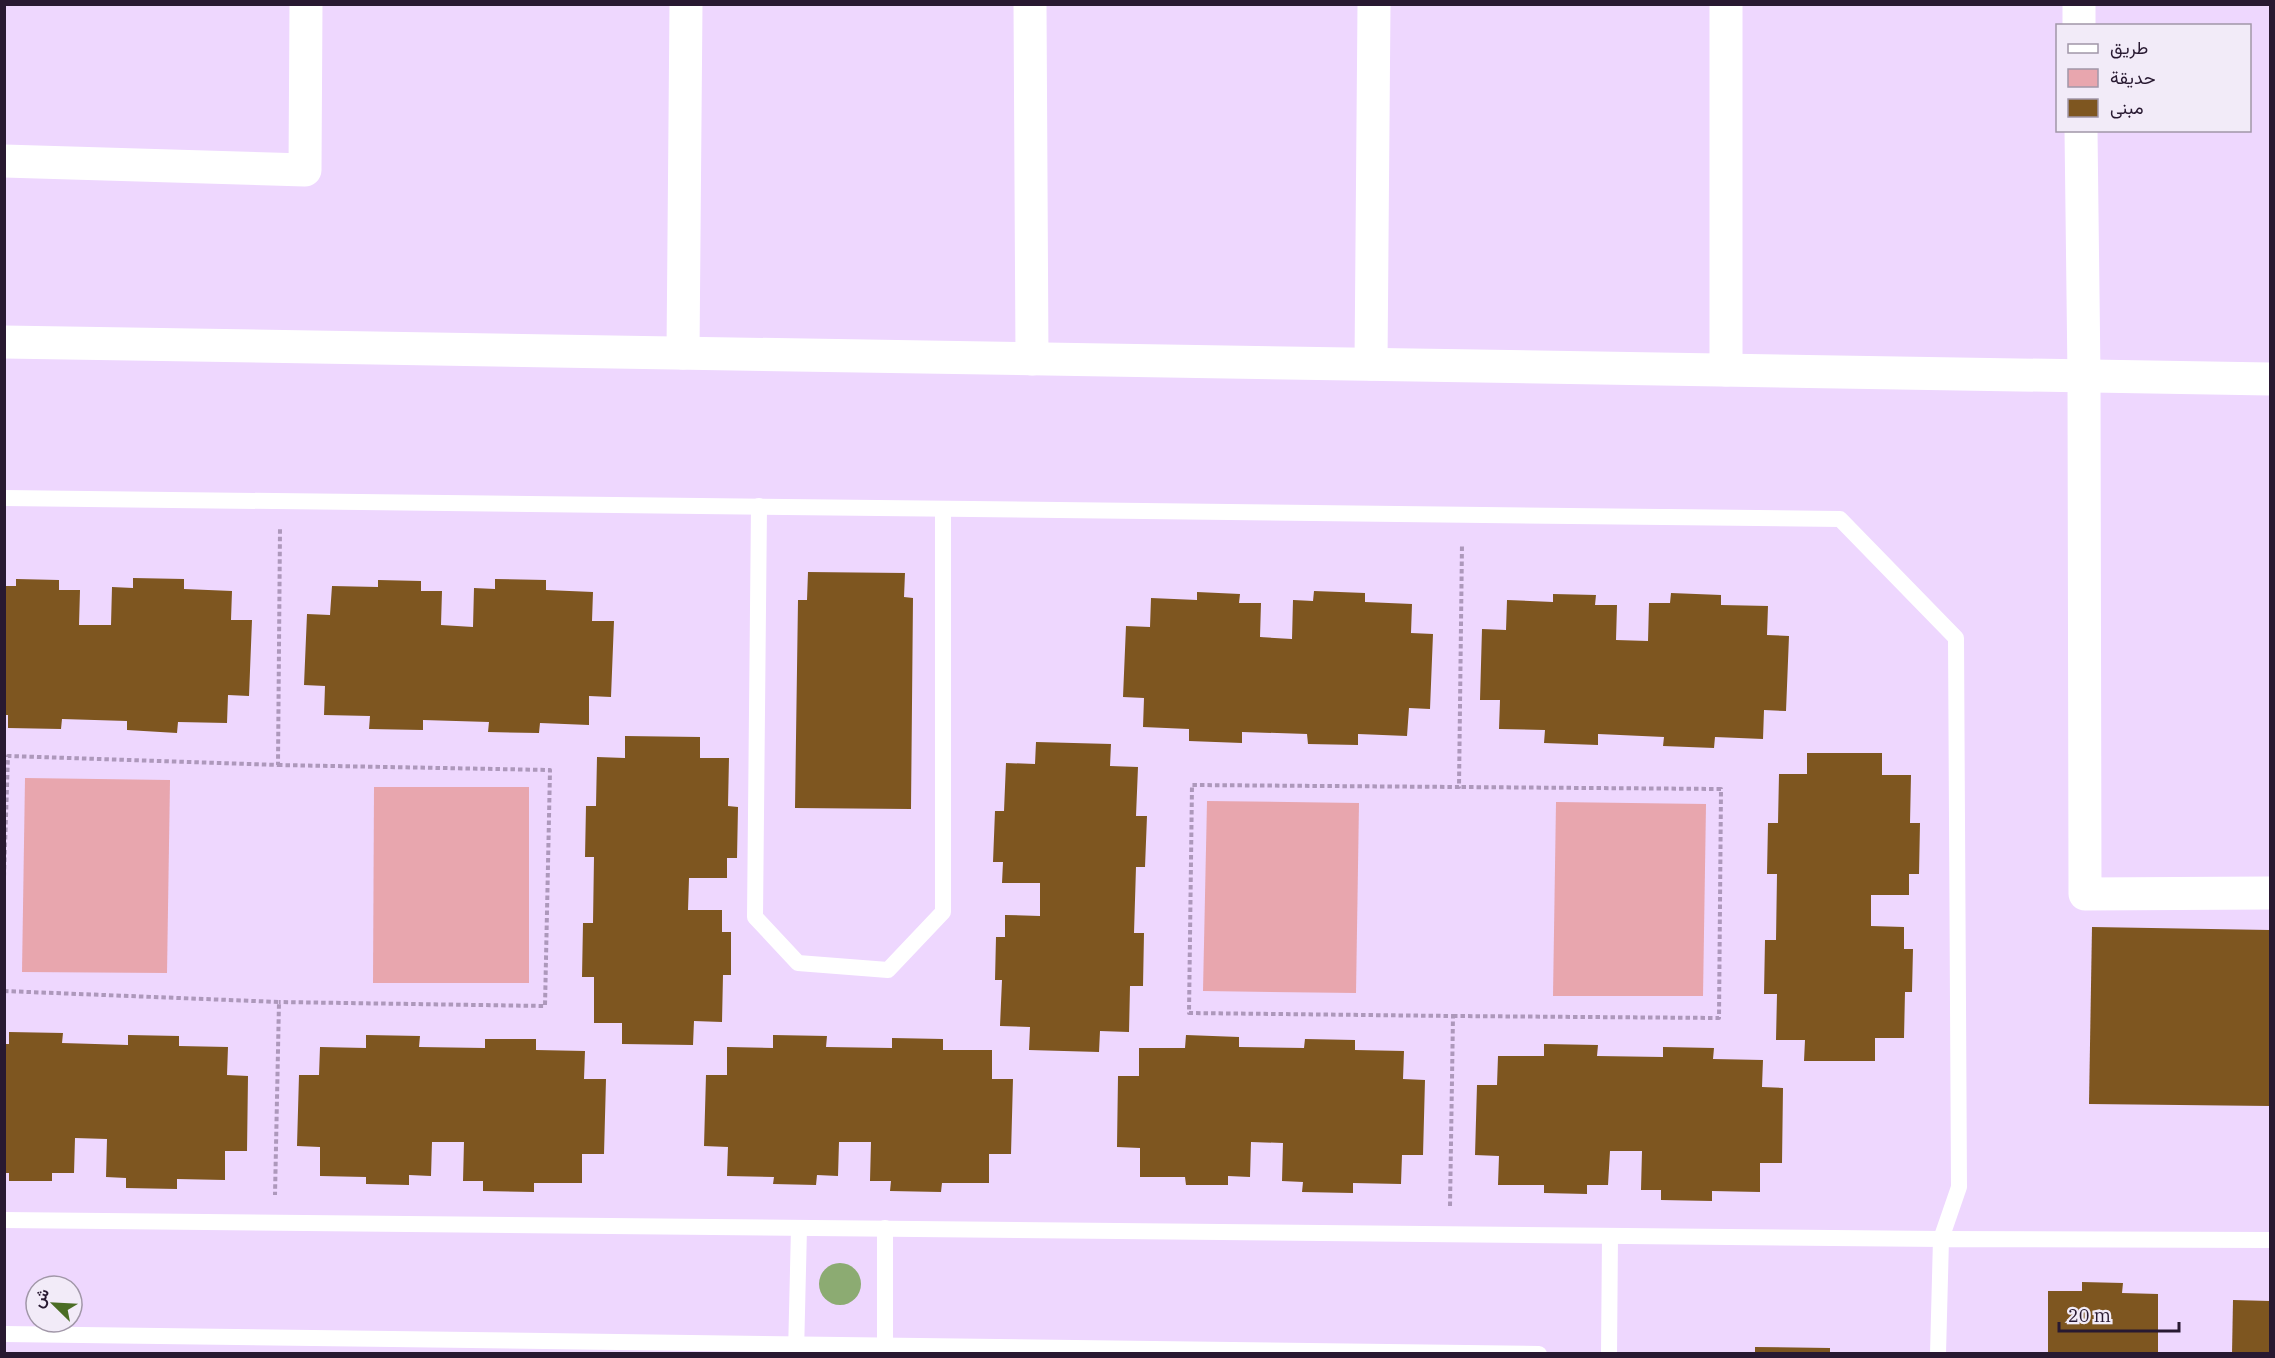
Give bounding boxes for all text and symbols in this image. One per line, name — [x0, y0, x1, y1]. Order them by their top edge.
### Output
legend — [2056, 24, 2251, 132]
text: طريق — [2110, 36, 2148, 59]
text: حديقة — [2110, 66, 2156, 89]
text: مبنى — [2110, 96, 2144, 119]
north arrow — [24, 1274, 84, 1334]
text: ش — [27, 1285, 53, 1311]
scale bar — [2059, 1295, 2179, 1333]
text: 20 m — [2068, 1304, 2111, 1327]

